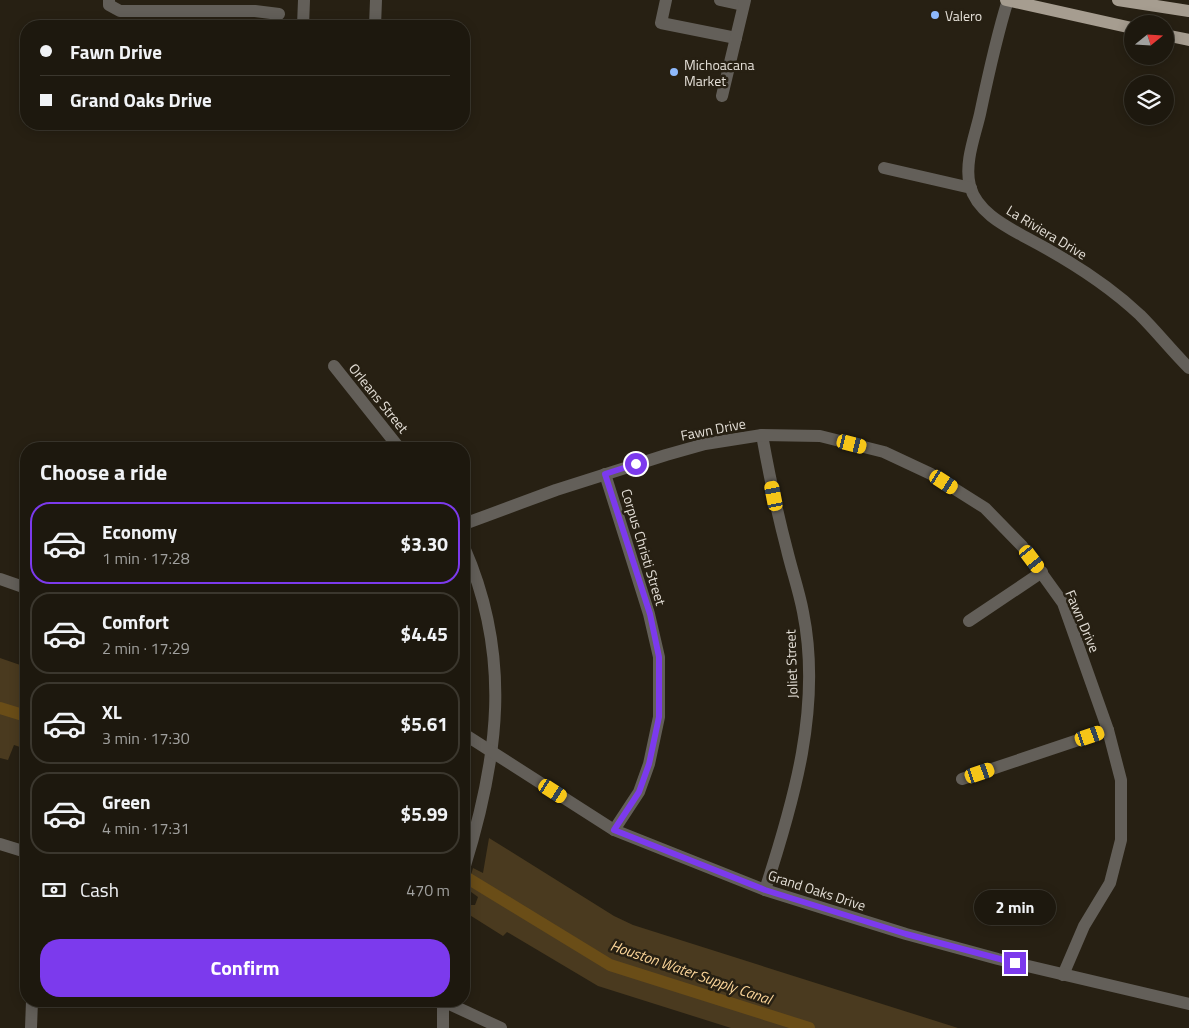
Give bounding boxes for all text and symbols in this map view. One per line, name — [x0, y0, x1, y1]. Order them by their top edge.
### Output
place label: Valero — [945, 5, 982, 26]
marker: Valero — [929, 9, 941, 21]
north arrow — [1124, 15, 1174, 65]
map controls — [1124, 15, 1174, 125]
text: Fawn Drive — [70, 37, 162, 66]
place label: Michoacana Market — [684, 54, 755, 91]
marker: Michoacana Market — [668, 66, 680, 78]
button: layers — [1124, 75, 1174, 125]
text: Grand Oaks Drive — [70, 85, 212, 114]
street label: La Riviera Drive — [1003, 200, 1091, 264]
street label: Orleans Street — [344, 359, 414, 438]
street label: Fawn Drive — [679, 412, 747, 446]
car — [835, 433, 868, 455]
route start — [625, 453, 647, 475]
text: Choose a ride — [40, 455, 167, 489]
car — [927, 468, 960, 496]
car — [763, 480, 784, 512]
street label: Corpus Christi Street — [616, 486, 672, 608]
text: Economy — [102, 517, 177, 546]
icon: car — [42, 521, 87, 566]
text: $3.30 — [401, 529, 448, 558]
car — [1016, 543, 1047, 575]
text: 1 min · 17:28 — [102, 546, 190, 570]
street label: Fawn Drive — [1060, 587, 1106, 655]
text: Comfort — [102, 607, 169, 636]
icon: car — [42, 611, 87, 656]
text: $4.45 — [401, 619, 448, 648]
street label: Joliet Street — [779, 629, 803, 699]
text: 2 min · 17:29 — [102, 636, 190, 660]
text: XL — [102, 697, 122, 726]
icon: car — [42, 701, 87, 746]
text: $5.61 — [401, 709, 448, 738]
car — [1073, 724, 1106, 748]
text: 3 min · 17:30 — [102, 726, 190, 750]
car — [963, 761, 996, 785]
car — [536, 777, 569, 805]
text: Green — [102, 787, 151, 816]
icon: car — [42, 791, 87, 836]
text: $5.99 — [401, 799, 448, 828]
text: 4 min · 17:31 — [102, 816, 190, 840]
street label: Grand Oaks Drive — [765, 864, 869, 916]
text: Cash — [80, 875, 119, 904]
icon: cash — [40, 876, 68, 904]
text: 470 m — [406, 878, 450, 902]
callout: 2 min — [974, 890, 1056, 926]
text: 2 min — [996, 895, 1034, 919]
water label: Houston Water Supply Canal — [607, 934, 776, 1011]
button: Confirm — [40, 939, 450, 997]
route end — [1004, 952, 1026, 974]

